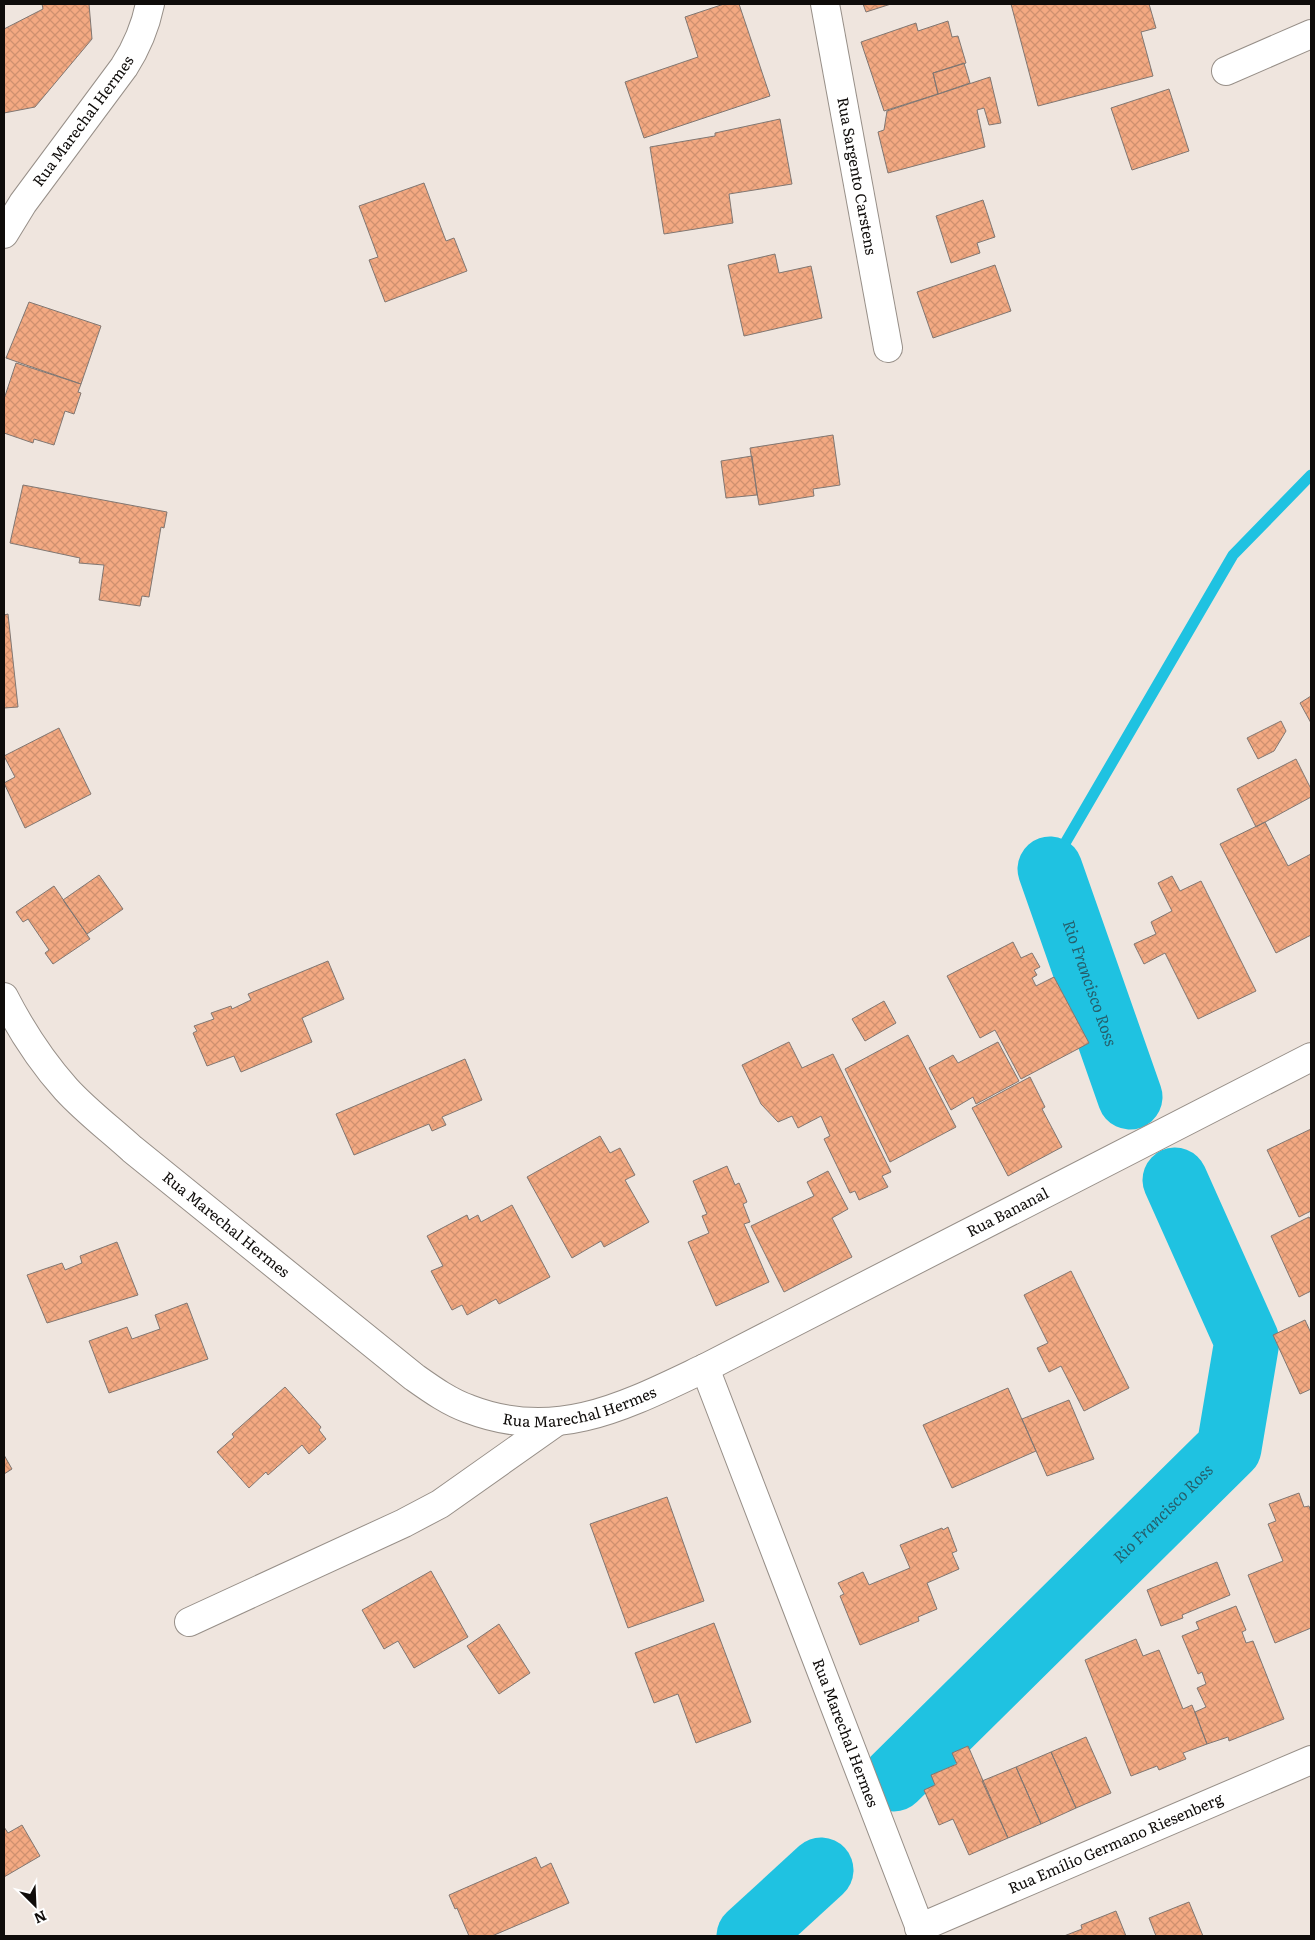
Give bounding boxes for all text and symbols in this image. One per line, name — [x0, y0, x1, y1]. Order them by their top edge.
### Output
street label: Rua Marechal Hermes — [26, 51, 139, 191]
street label: Rua Sargento Carstens — [832, 95, 884, 257]
water label: Rio Francisco Ross — [1058, 916, 1124, 1049]
street label: Rua Marechal Hermes — [158, 1165, 295, 1282]
street label: Rua Bananal — [962, 1181, 1052, 1242]
street label: Rua Marechal Hermes — [501, 1379, 660, 1432]
water label: Rio Francisco Ross — [1107, 1457, 1218, 1568]
street label: Rua Marechal Hermes — [808, 1655, 886, 1810]
street label: Rua Emílio Germano Riesenberg — [1004, 1786, 1227, 1899]
north arrow — [10, 1880, 60, 1930]
text: N — [31, 1906, 50, 1929]

